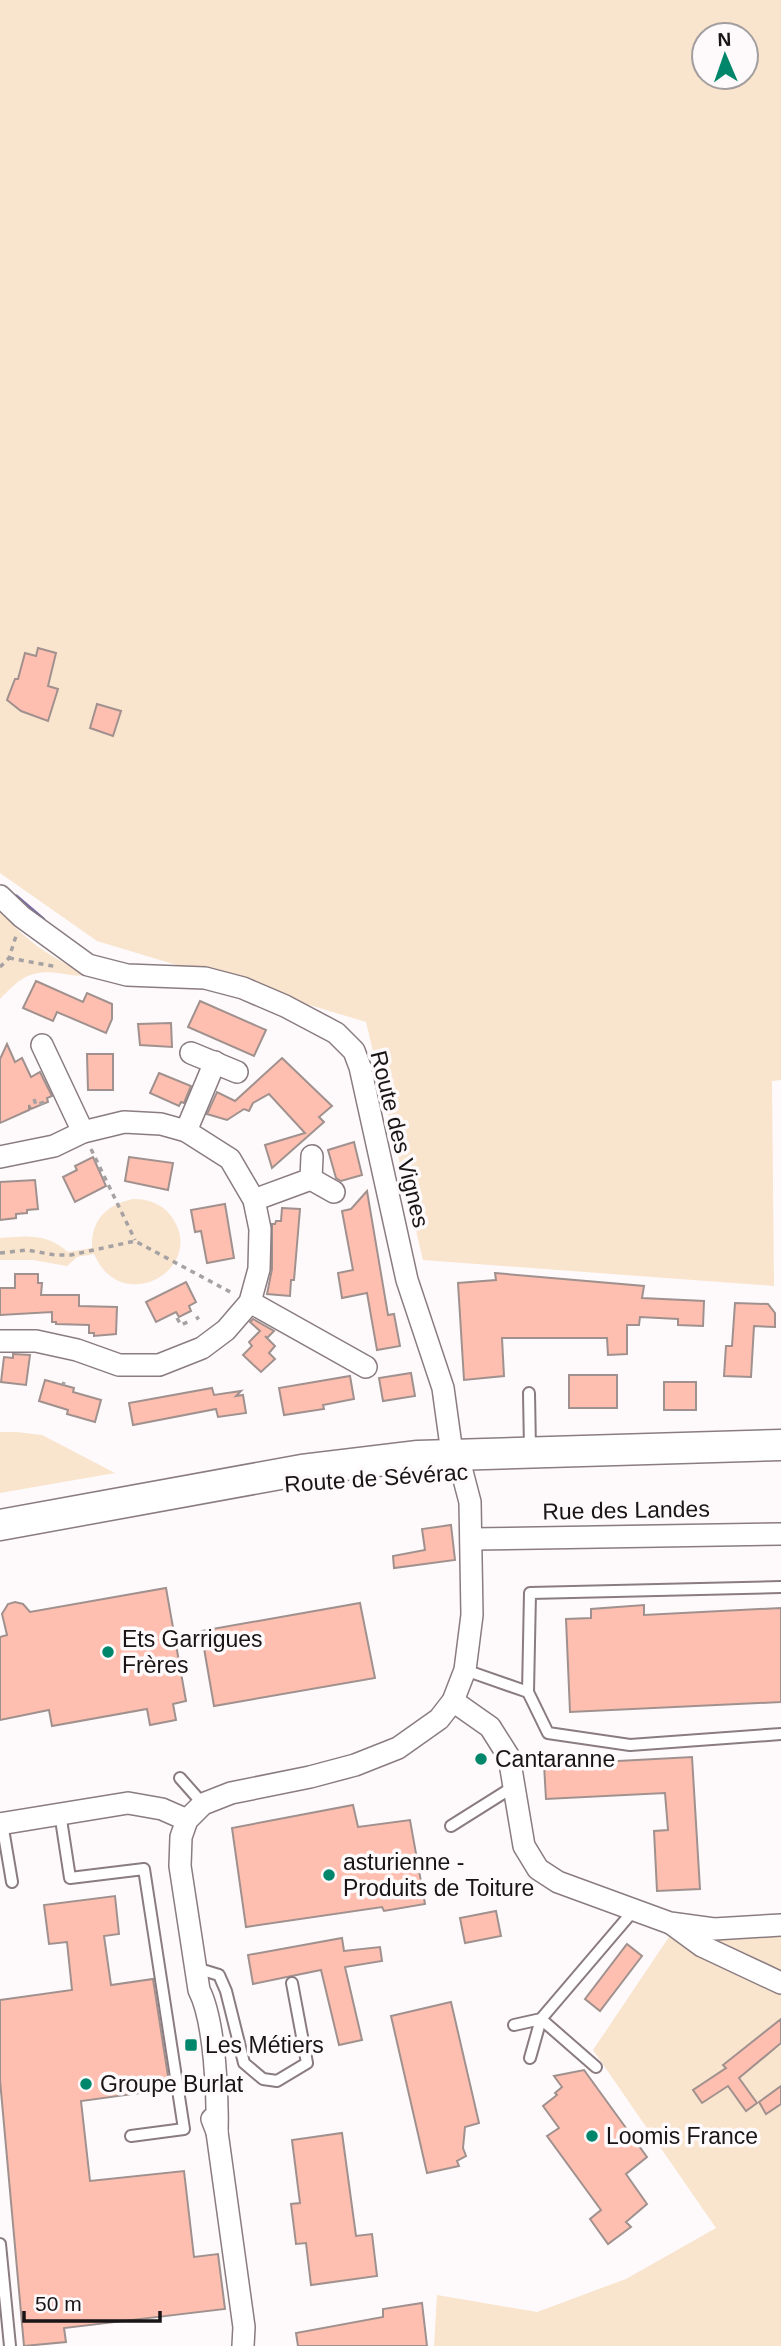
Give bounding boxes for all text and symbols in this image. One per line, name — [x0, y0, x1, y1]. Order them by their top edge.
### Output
north arrow — [690, 21, 760, 91]
text: N — [717, 29, 732, 50]
street label: Route des Vignes — [365, 1048, 435, 1230]
street label: Route de Sévérac — [283, 1459, 469, 1497]
street label: Rue des Landes — [542, 1496, 710, 1524]
place label: Ets Garrigues Frères — [122, 1626, 263, 1678]
marker: Ets Garrigues Frères — [100, 1644, 116, 1660]
place label: Cantaranne — [495, 1746, 615, 1772]
marker: Cantaranne — [473, 1751, 489, 1767]
place label: asturienne - Produits de Toiture — [343, 1849, 534, 1901]
marker: asturienne - Produits de Toiture — [321, 1867, 337, 1883]
place label: Les Métiers — [205, 2032, 324, 2058]
marker: Les Métiers — [183, 2037, 199, 2053]
place label: Groupe Burlat — [100, 2071, 244, 2097]
marker: Groupe Burlat — [78, 2076, 94, 2092]
place label: Loomis France — [606, 2123, 758, 2149]
marker: Loomis France — [584, 2128, 600, 2144]
scale bar — [24, 2280, 161, 2324]
text: 50 m — [35, 2292, 82, 2315]

